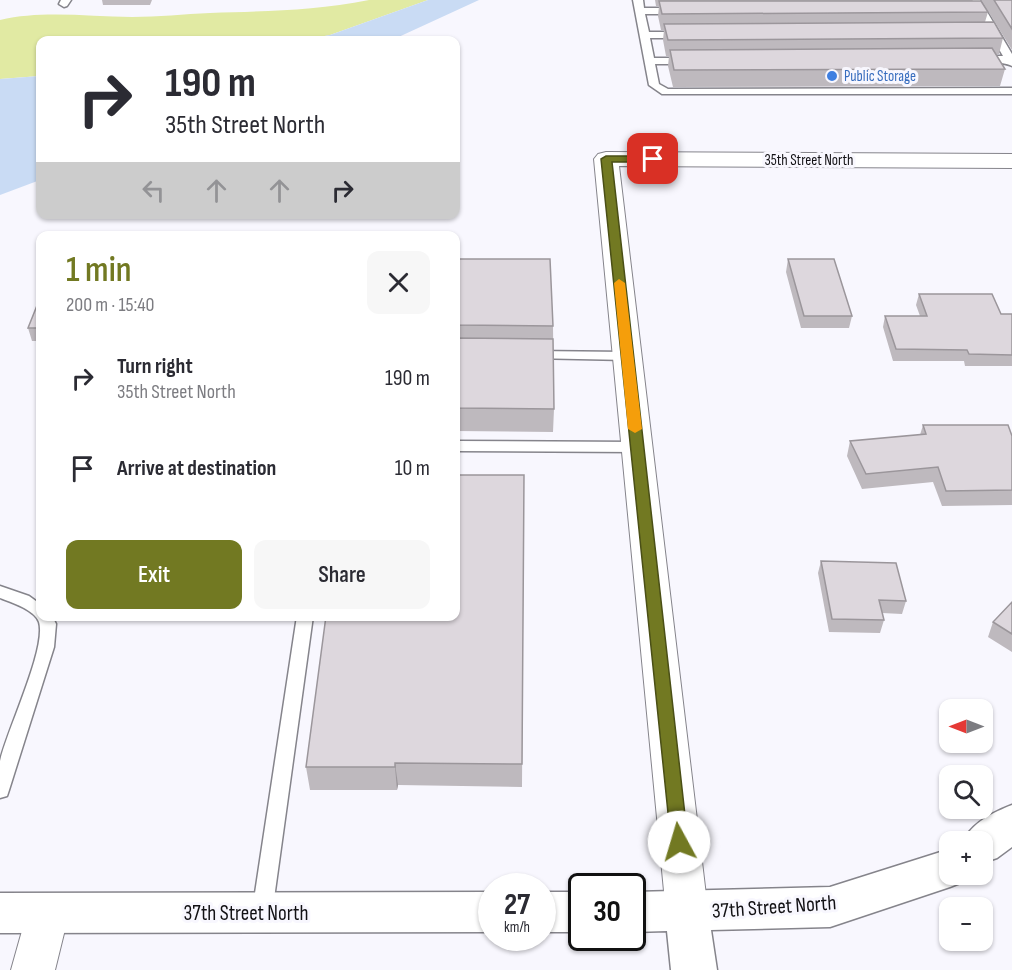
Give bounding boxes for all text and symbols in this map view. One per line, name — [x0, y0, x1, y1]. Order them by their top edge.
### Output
text: 190 m — [165, 58, 256, 109]
icon: right — [66, 60, 144, 138]
place label: Public Storage — [844, 67, 916, 86]
marker: Public Storage — [825, 69, 839, 83]
text: 35th Street North — [165, 109, 325, 141]
pin — [627, 133, 678, 184]
icon: arrive — [636, 142, 669, 175]
street label: 35th Street North — [764, 151, 854, 170]
icon: left — [137, 174, 170, 207]
icon: ahead — [200, 174, 233, 207]
icon: ahead — [263, 174, 296, 207]
icon: right — [326, 174, 359, 207]
text: 1 min — [66, 249, 131, 292]
button: close — [367, 251, 430, 314]
text: 200 m · 15:40 — [66, 293, 155, 317]
text: Turn right — [117, 353, 193, 380]
icon: right — [66, 362, 99, 395]
text: 190 m — [385, 365, 430, 392]
text: 35th Street North — [117, 380, 236, 404]
icon: arrive — [66, 452, 99, 485]
text: Arrive at destination — [117, 455, 276, 482]
text: 10 m — [395, 455, 430, 482]
button: Exit — [66, 540, 242, 609]
button: Share — [254, 540, 430, 609]
north arrow — [939, 699, 993, 753]
map controls — [939, 699, 993, 951]
button: search — [939, 765, 993, 819]
position arrow — [647, 810, 711, 874]
button: + — [939, 831, 993, 885]
speed limit sign: 30 — [568, 873, 646, 951]
text: 27 — [504, 887, 530, 923]
street label: 37th Street North — [711, 890, 837, 924]
button: − — [939, 897, 993, 951]
street label: 37th Street North — [184, 901, 308, 926]
text: km/h — [504, 918, 530, 937]

